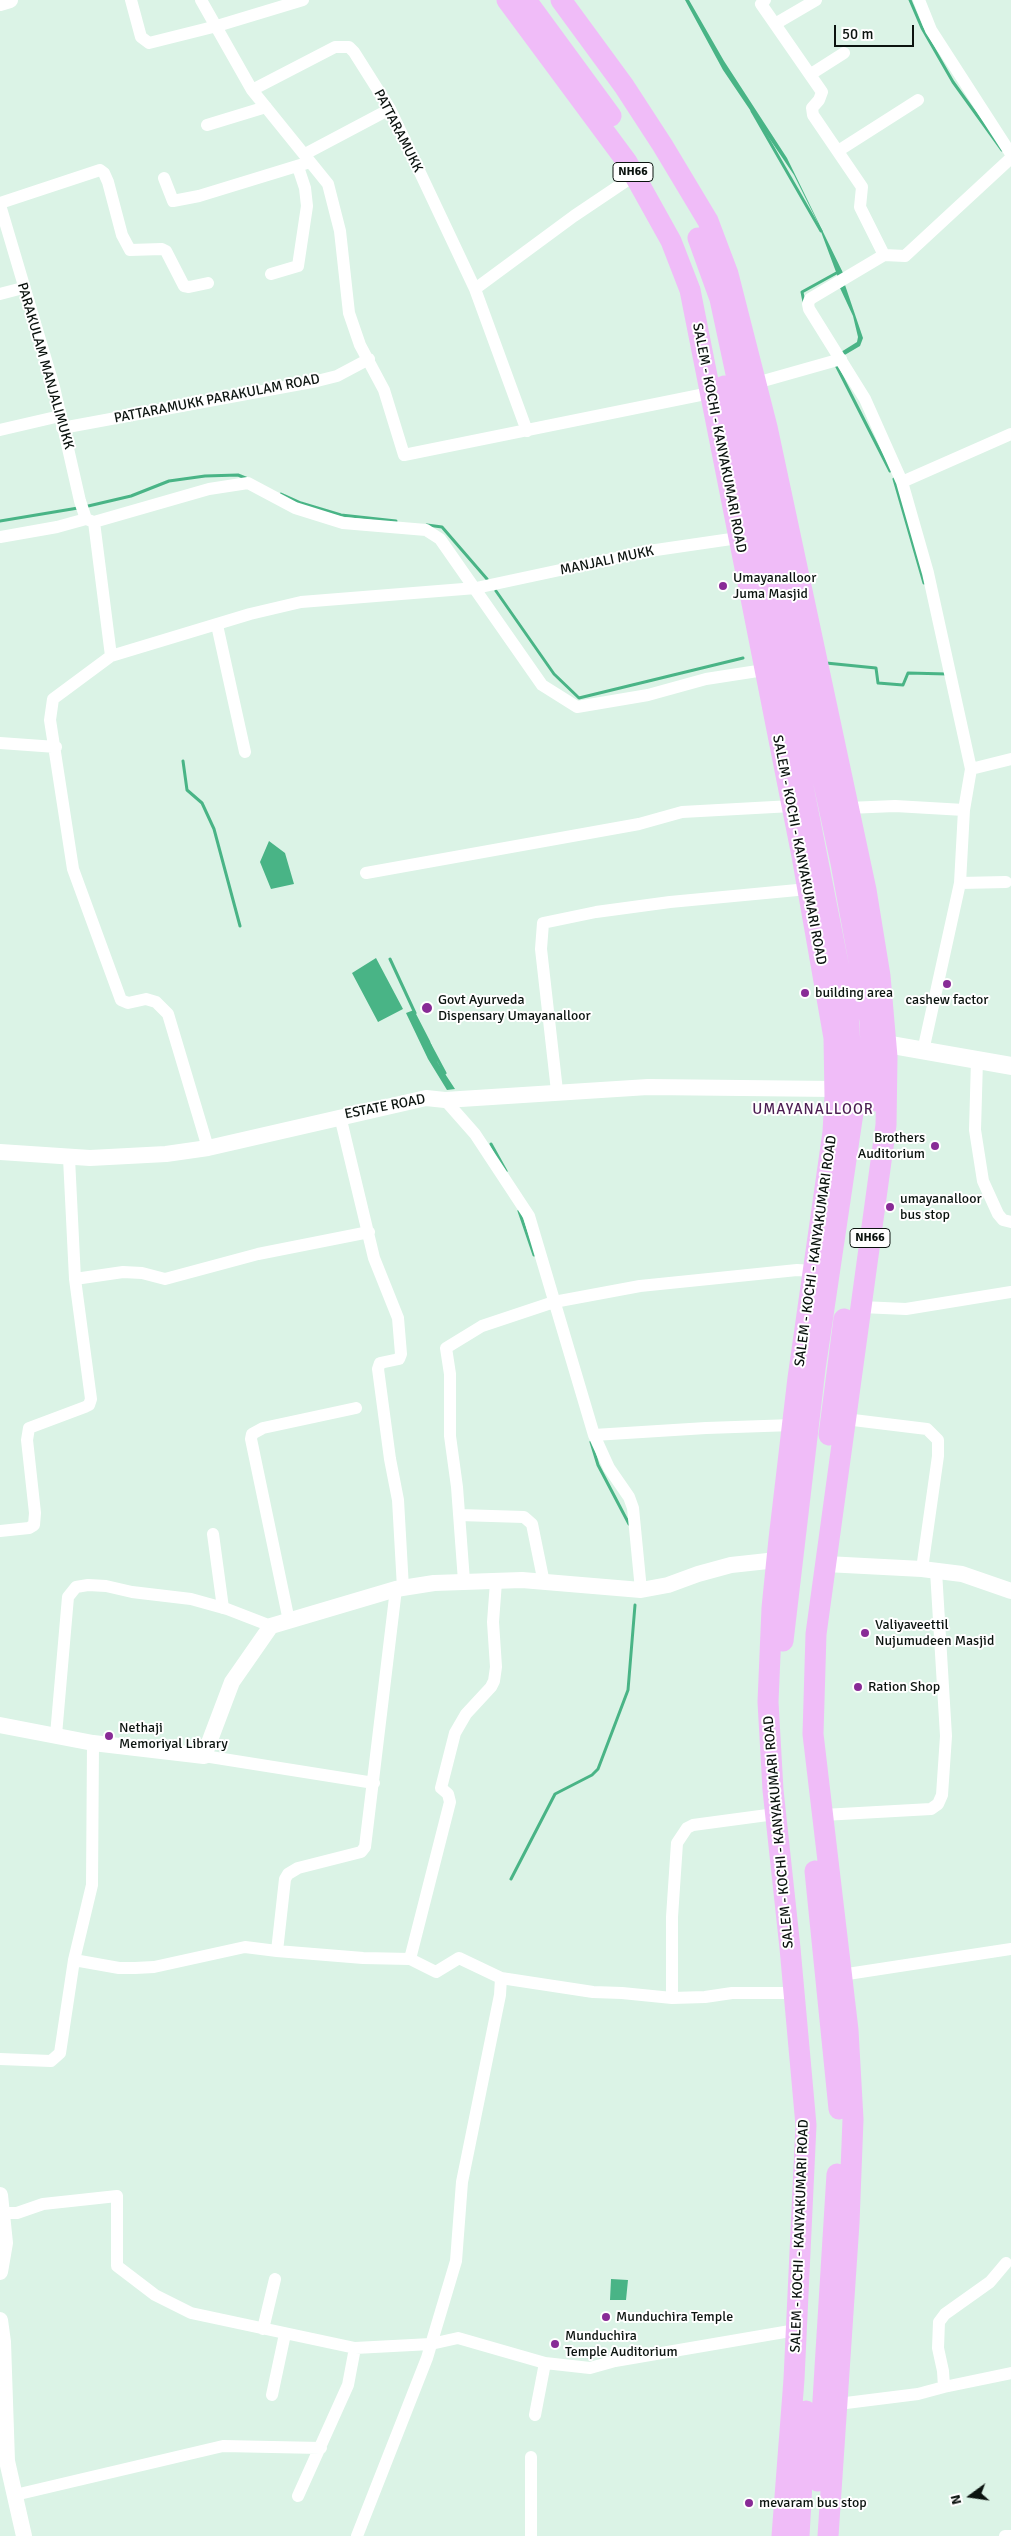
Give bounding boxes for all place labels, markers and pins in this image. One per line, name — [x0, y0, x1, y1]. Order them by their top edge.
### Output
place label: Umayanalloor Juma Masjid — [733, 570, 816, 602]
marker: Umayanalloor Juma Masjid — [717, 580, 729, 592]
marker: cashew factor — [941, 978, 953, 990]
place label: building area — [815, 985, 893, 1001]
marker: building area — [799, 987, 811, 999]
place label: Govt Ayurveda Dispensary Umayanalloor — [438, 992, 591, 1024]
place label: cashew factor — [905, 992, 989, 1008]
marker: Govt Ayurveda Dispensary Umayanalloor — [420, 1001, 434, 1015]
place label: Brothers Auditorium — [858, 1130, 925, 1162]
marker: Brothers Auditorium — [929, 1140, 941, 1152]
place label: umayanalloor bus stop — [900, 1191, 982, 1224]
marker: umayanalloor bus stop — [884, 1201, 896, 1213]
place label: Valiyaveettil Nujumudeen Masjid — [875, 1617, 994, 1650]
marker: Valiyaveettil Nujumudeen Masjid — [859, 1627, 871, 1639]
place label: Ration Shop — [868, 1679, 940, 1695]
marker: Ration Shop — [852, 1681, 864, 1693]
place label: Nethaji Memoriyal Library — [119, 1720, 228, 1752]
marker: Nethaji Memoriyal Library — [103, 1730, 115, 1742]
place label: Munduchira Temple — [616, 2309, 733, 2325]
marker: Munduchira Temple — [600, 2311, 612, 2323]
place label: Munduchira Temple Auditorium — [565, 2328, 678, 2360]
marker: Munduchira Temple Auditorium — [549, 2338, 561, 2350]
place label: mevaram bus stop — [759, 2495, 867, 2511]
marker: mevaram bus stop — [743, 2497, 755, 2509]

